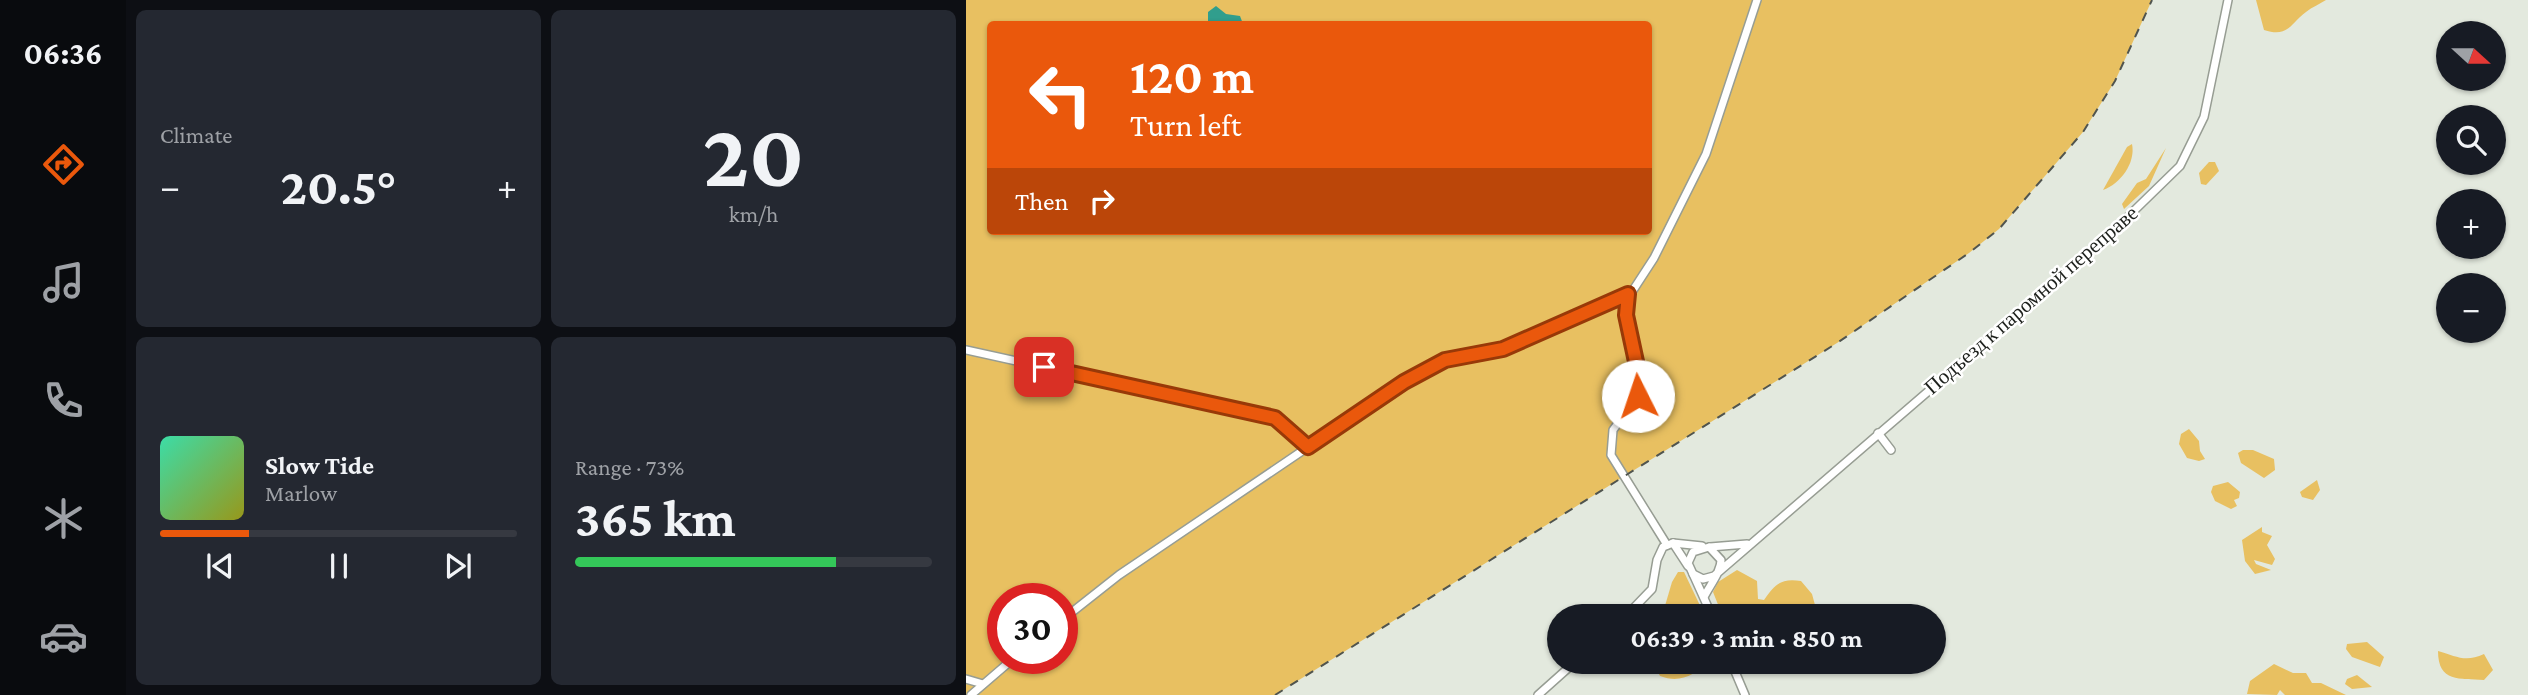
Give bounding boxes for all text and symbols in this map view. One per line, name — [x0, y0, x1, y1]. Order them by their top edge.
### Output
north arrow — [2436, 21, 2506, 91]
map controls — [2436, 21, 2506, 343]
text: 06:36 — [24, 35, 102, 71]
icon: left — [1015, 49, 1106, 140]
text: 120 m — [1130, 49, 1254, 104]
text: 20 — [703, 104, 804, 206]
button: search — [2436, 105, 2506, 175]
text: Turn left — [1130, 107, 1241, 143]
text: Climate — [160, 122, 232, 148]
icon: directions — [39, 140, 88, 189]
text: 20.5° — [281, 157, 396, 215]
text: − — [160, 165, 180, 207]
text: + — [497, 165, 517, 207]
icon: right — [1083, 182, 1121, 220]
text: Then — [1015, 187, 1069, 216]
button: + — [2436, 189, 2506, 259]
text: km/h — [729, 201, 778, 227]
street label: Подъезд к паромной переправе — [1919, 201, 2143, 399]
icon: music — [39, 258, 88, 307]
button: − — [2436, 273, 2506, 343]
pin — [1014, 337, 1074, 397]
icon: arrive — [1025, 348, 1063, 386]
position arrow — [1601, 359, 1675, 433]
icon: phone — [39, 376, 88, 425]
text: Slow Tide — [265, 451, 374, 480]
text: Range · 73% — [575, 454, 684, 480]
text: Marlow — [265, 480, 337, 506]
text: 365 km — [575, 489, 736, 547]
icon: climate — [39, 494, 88, 543]
icon: previous — [201, 547, 239, 585]
icon: pause — [320, 547, 358, 585]
icon: next — [439, 547, 477, 585]
speed limit sign: 30 — [987, 583, 1078, 674]
icon: car — [39, 612, 88, 661]
text: 06:39 · 3 min · 850 m — [1631, 624, 1862, 653]

